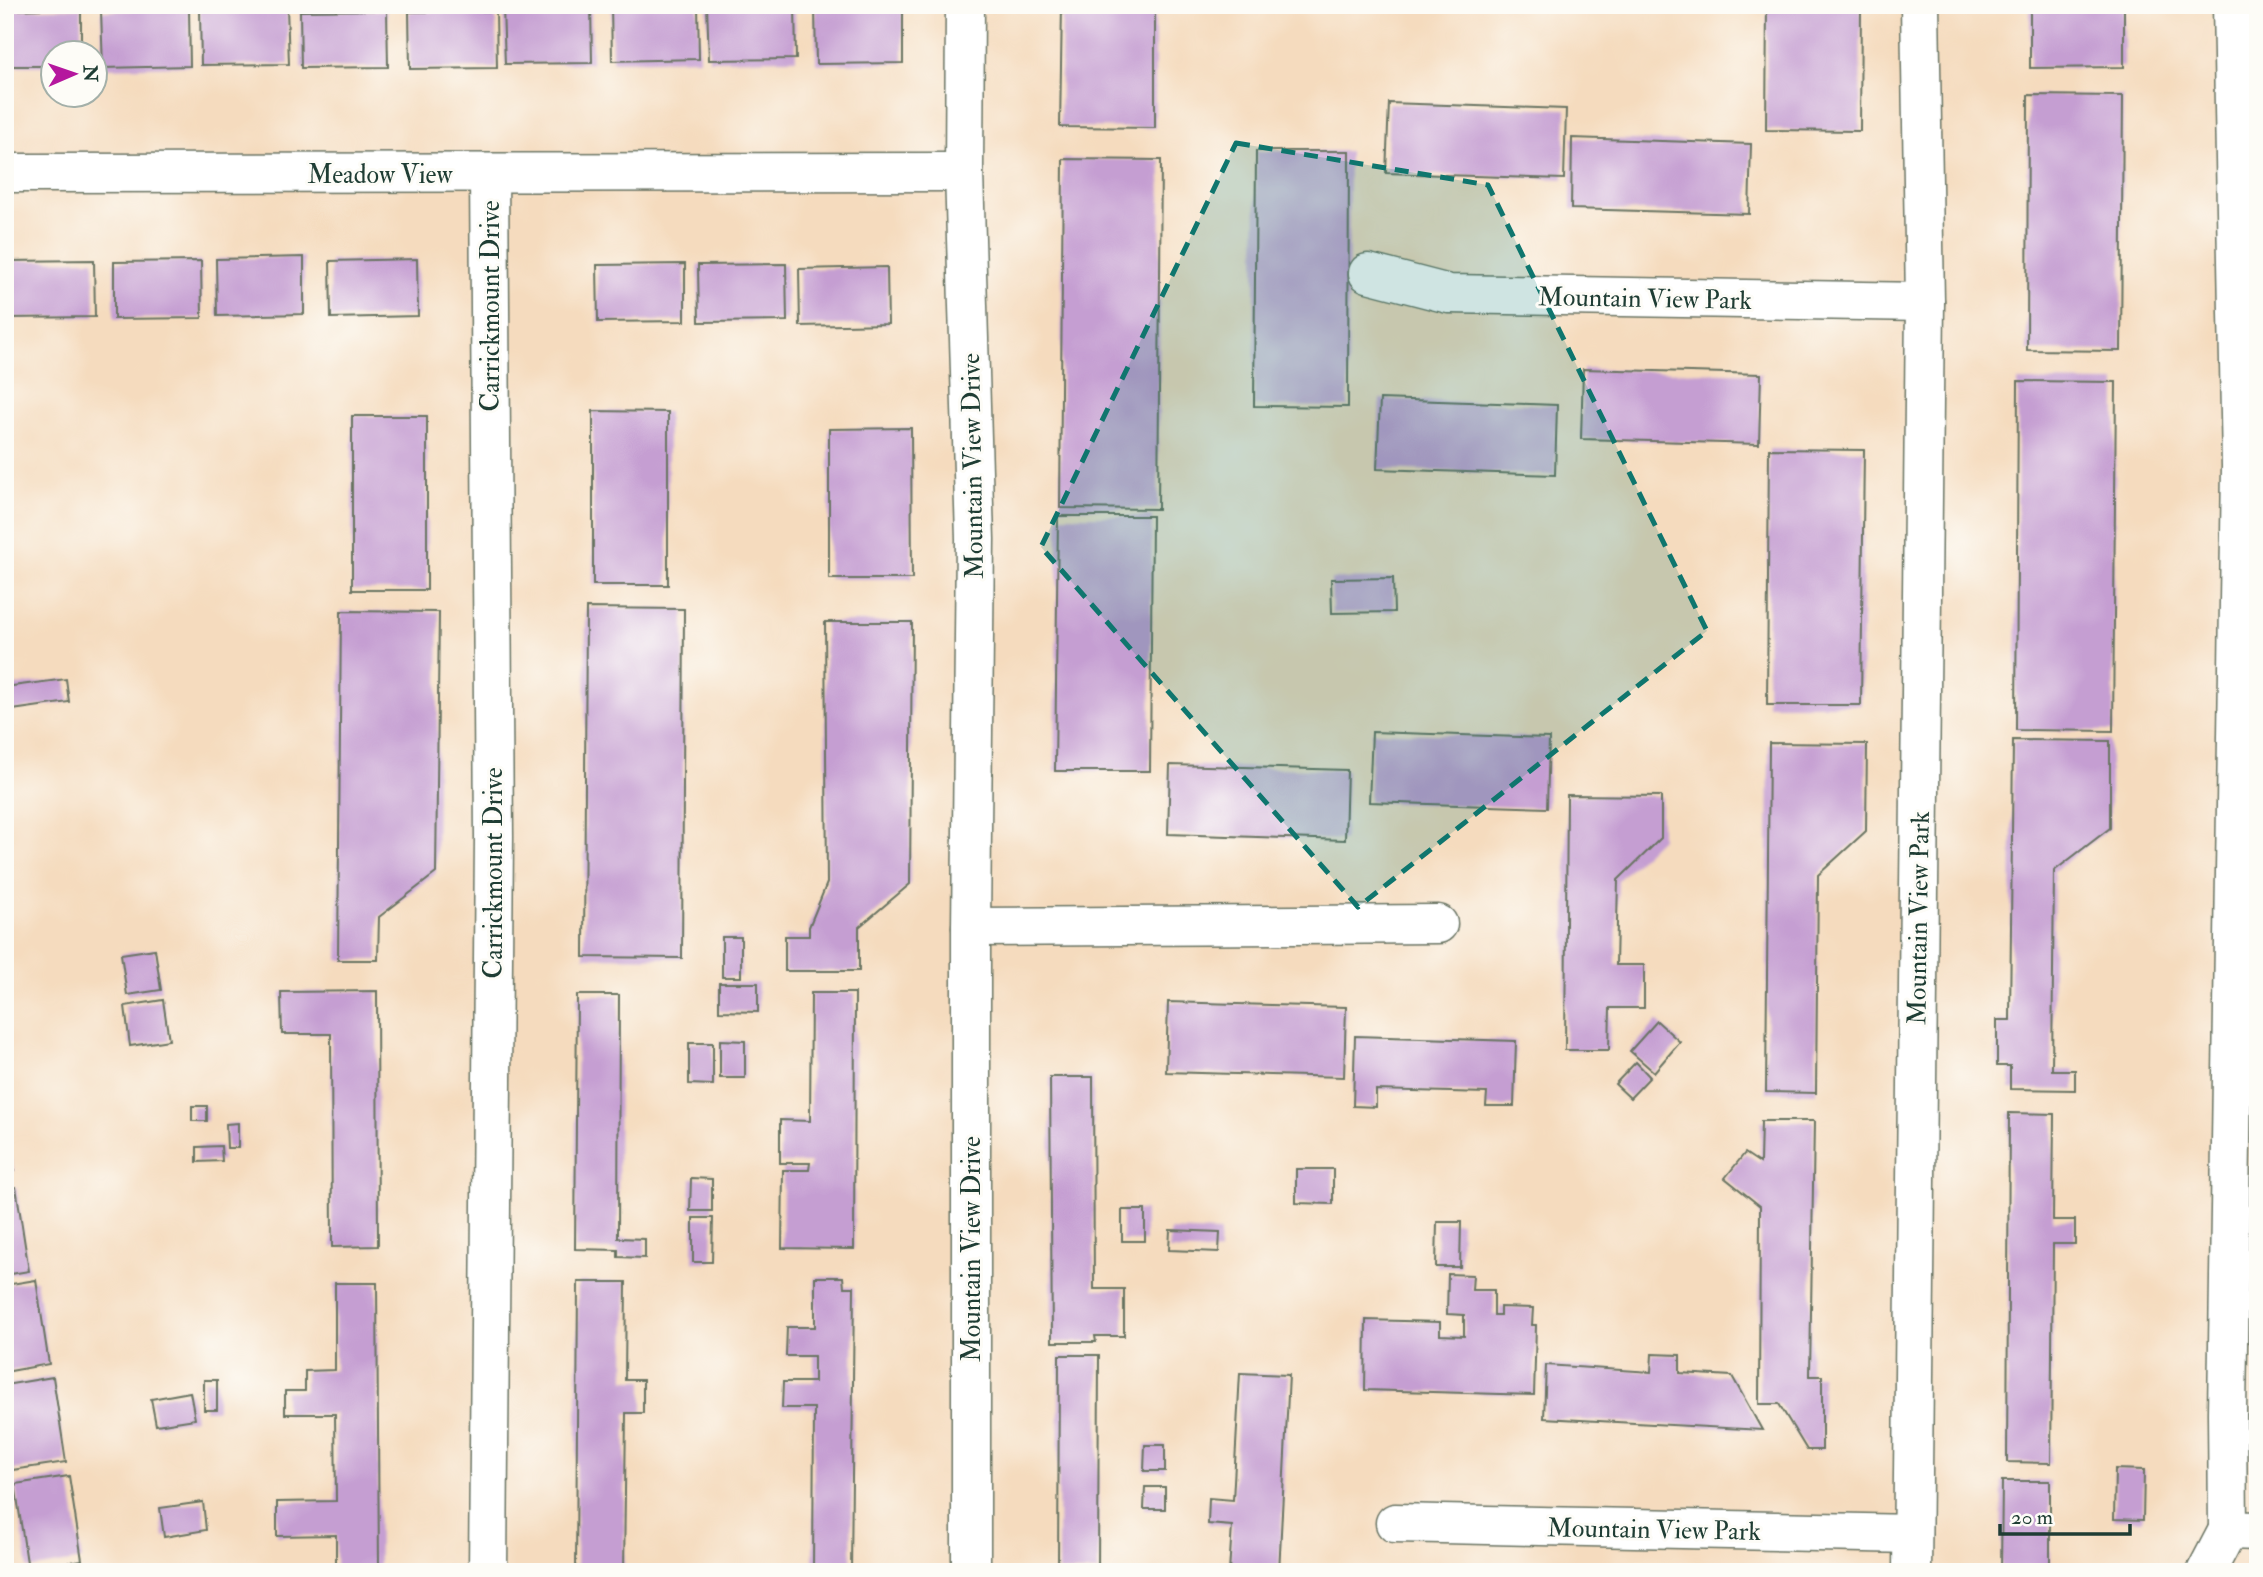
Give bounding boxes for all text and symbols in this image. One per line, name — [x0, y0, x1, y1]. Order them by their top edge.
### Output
north arrow — [38, 38, 108, 108]
text: N — [78, 64, 102, 83]
street label: Meadow View — [308, 159, 453, 191]
street label: Carrickmount Drive — [475, 200, 507, 412]
street label: Mountain View Park — [1538, 281, 1753, 317]
street label: Mountain View Drive — [955, 353, 991, 579]
street label: Carrickmount Drive — [478, 767, 510, 979]
street label: Mountain View Park — [1901, 810, 1937, 1025]
street label: Mountain View Drive — [956, 1136, 988, 1362]
scale bar — [2000, 1493, 2130, 1537]
text: 20 m — [2011, 1504, 2053, 1531]
street label: Mountain View Park — [1547, 1512, 1762, 1548]

